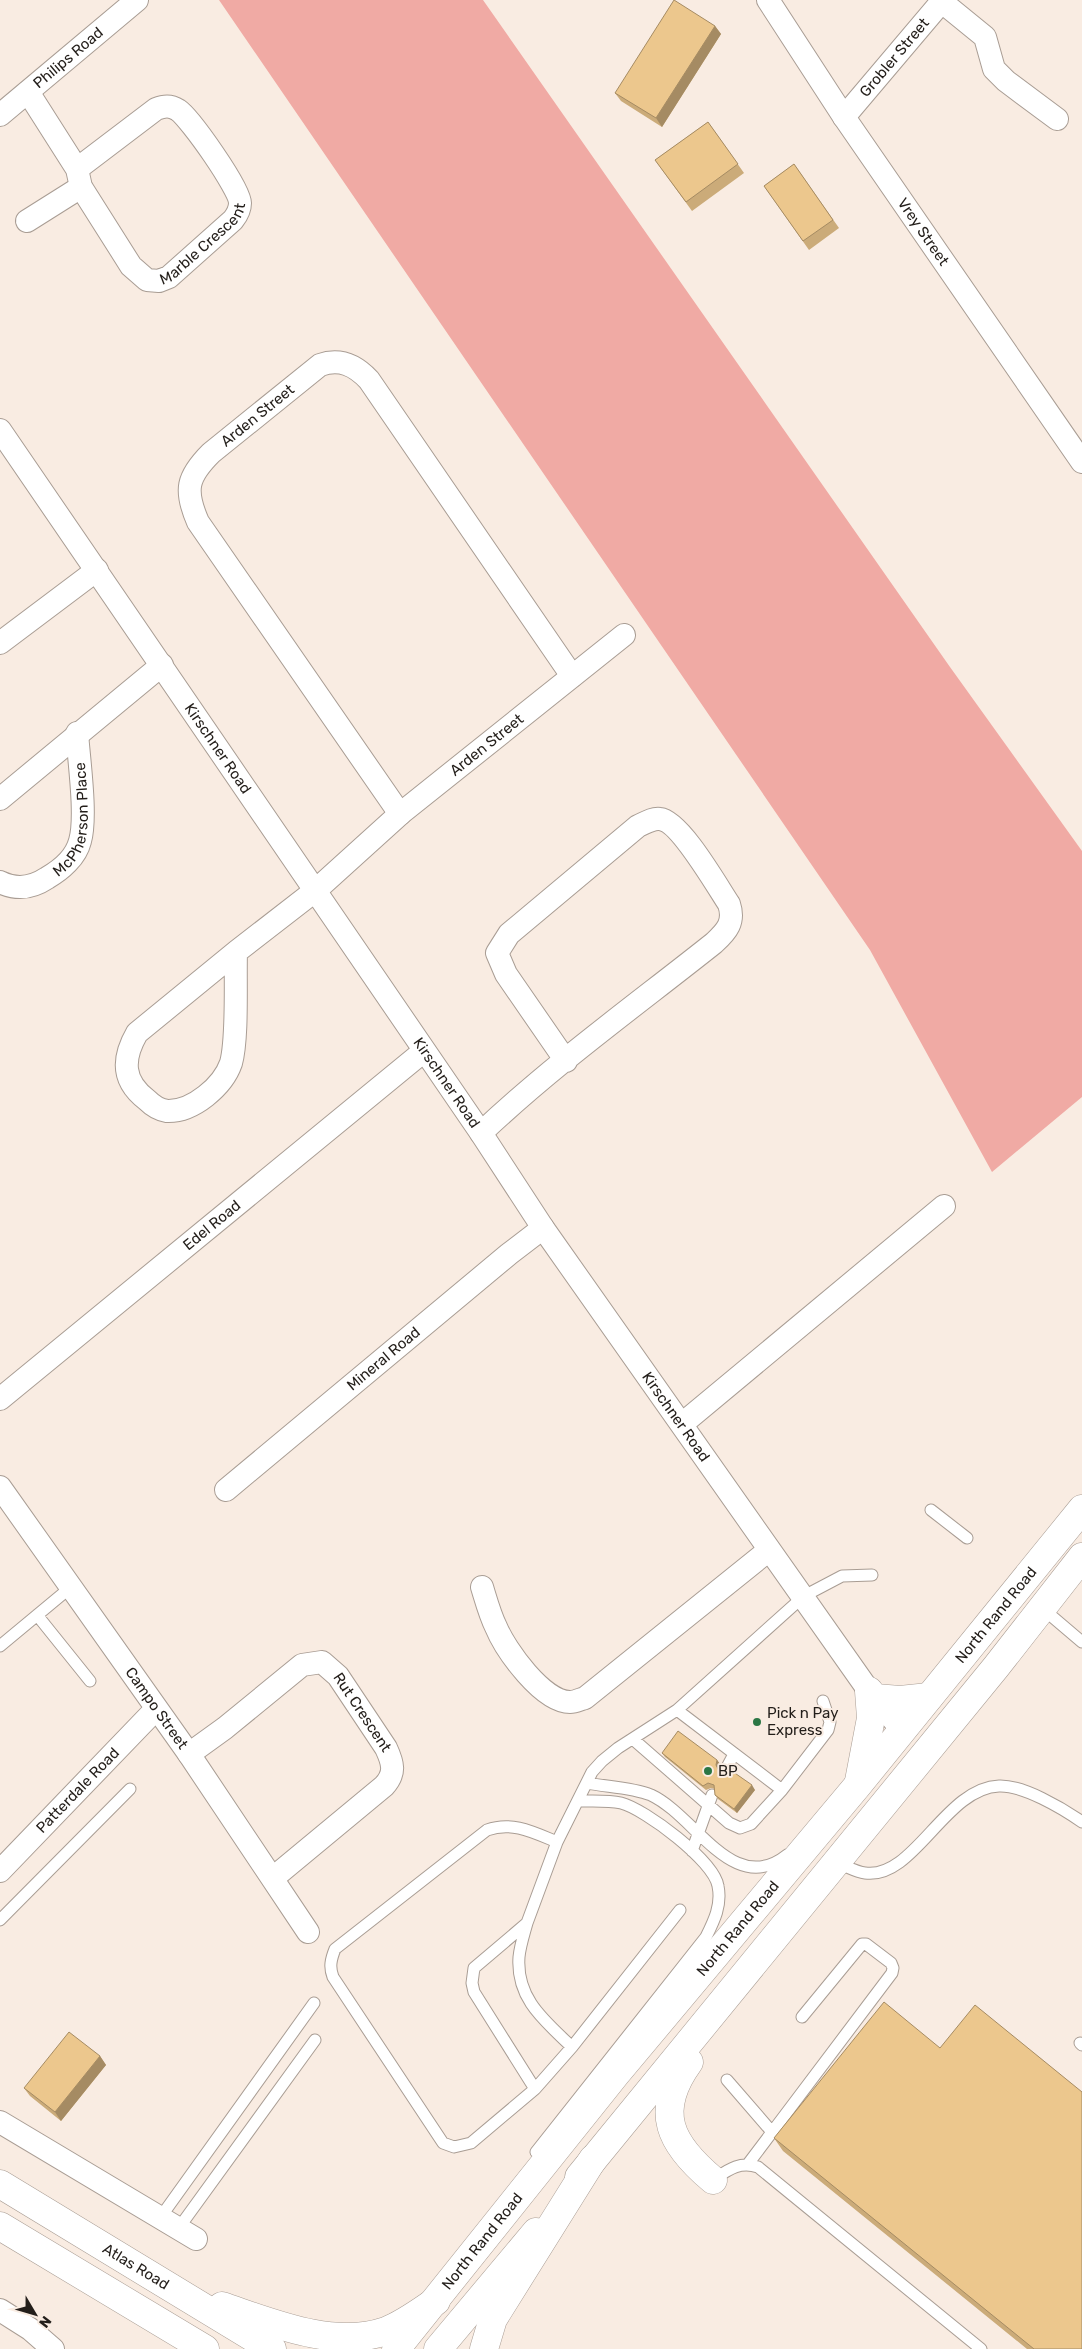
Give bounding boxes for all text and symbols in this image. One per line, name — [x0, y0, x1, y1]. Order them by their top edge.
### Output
street label: Grobler Street — [856, 14, 933, 101]
street label: Philips Road — [30, 23, 107, 92]
street label: Vrey Street — [894, 195, 953, 269]
street label: Marble Crescent — [157, 202, 249, 289]
street label: Arden Street — [217, 380, 298, 450]
street label: Kirschner Road — [181, 700, 255, 797]
street label: Arden Street — [446, 710, 527, 780]
street label: McPherson Place — [49, 761, 92, 880]
street label: Kirschner Road — [409, 1034, 484, 1131]
street label: Edel Road — [179, 1196, 244, 1254]
street label: Mineral Road — [343, 1323, 424, 1394]
street label: Kirschner Road — [638, 1368, 714, 1465]
street label: North Rand Road — [951, 1563, 1040, 1667]
street label: Campo Street — [121, 1664, 192, 1753]
street label: Rut Crescent — [329, 1669, 395, 1755]
place label: Pick n Pay Express — [767, 1704, 838, 1739]
marker: Pick n Pay Express — [751, 1716, 763, 1728]
street label: Patterdale Road — [32, 1744, 123, 1837]
place label: BP — [718, 1762, 738, 1780]
marker: BP — [702, 1765, 714, 1777]
street label: North Rand Road — [693, 1877, 783, 1980]
street label: North Rand Road — [438, 2189, 526, 2293]
street label: Atlas Road — [99, 2239, 172, 2293]
north arrow — [10, 2289, 60, 2339]
text: N — [35, 2312, 55, 2331]

